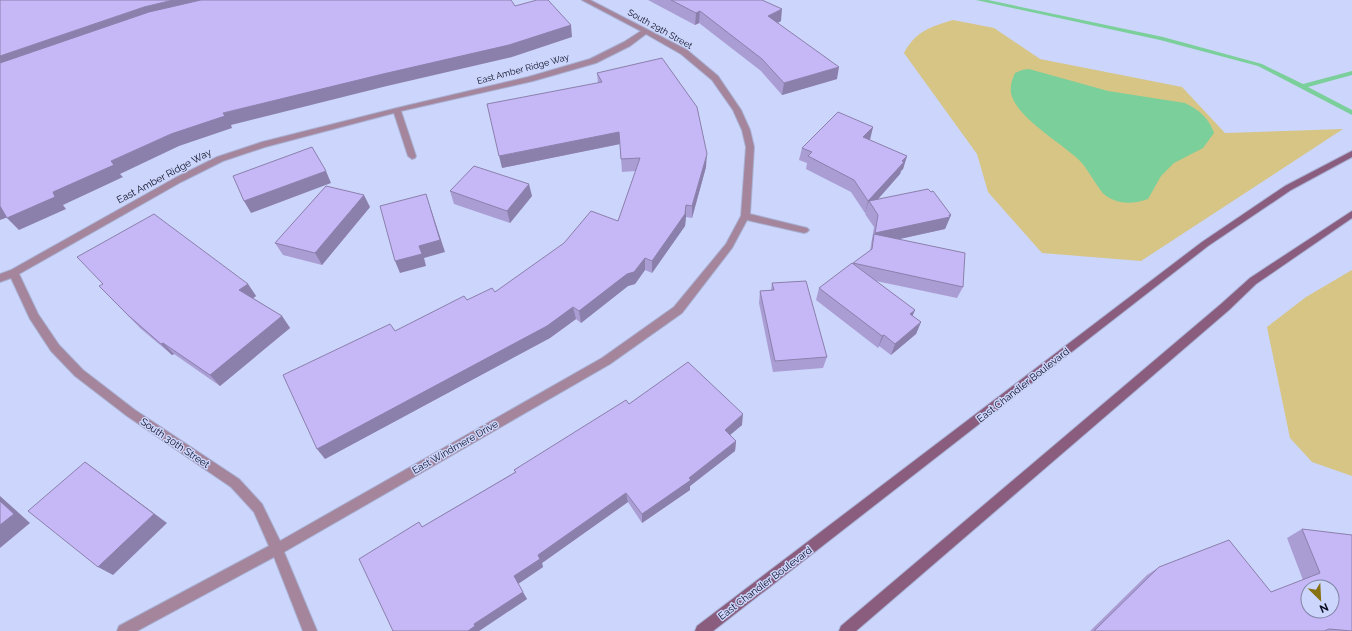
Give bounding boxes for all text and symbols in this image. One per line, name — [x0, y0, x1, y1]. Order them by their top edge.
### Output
street label: South 29th Street — [626, 7, 694, 51]
street label: East Amber Ridge Way — [476, 52, 570, 86]
street label: East Amber Ridge Way — [115, 146, 214, 206]
street label: East Chandler Boulevard — [975, 346, 1071, 424]
street label: South 30th Street — [139, 416, 212, 470]
street label: East Windmere Drive — [410, 418, 500, 476]
street label: East Chandler Boulevard — [716, 544, 814, 622]
north arrow — [1300, 579, 1340, 619]
text: N — [1317, 600, 1330, 615]

